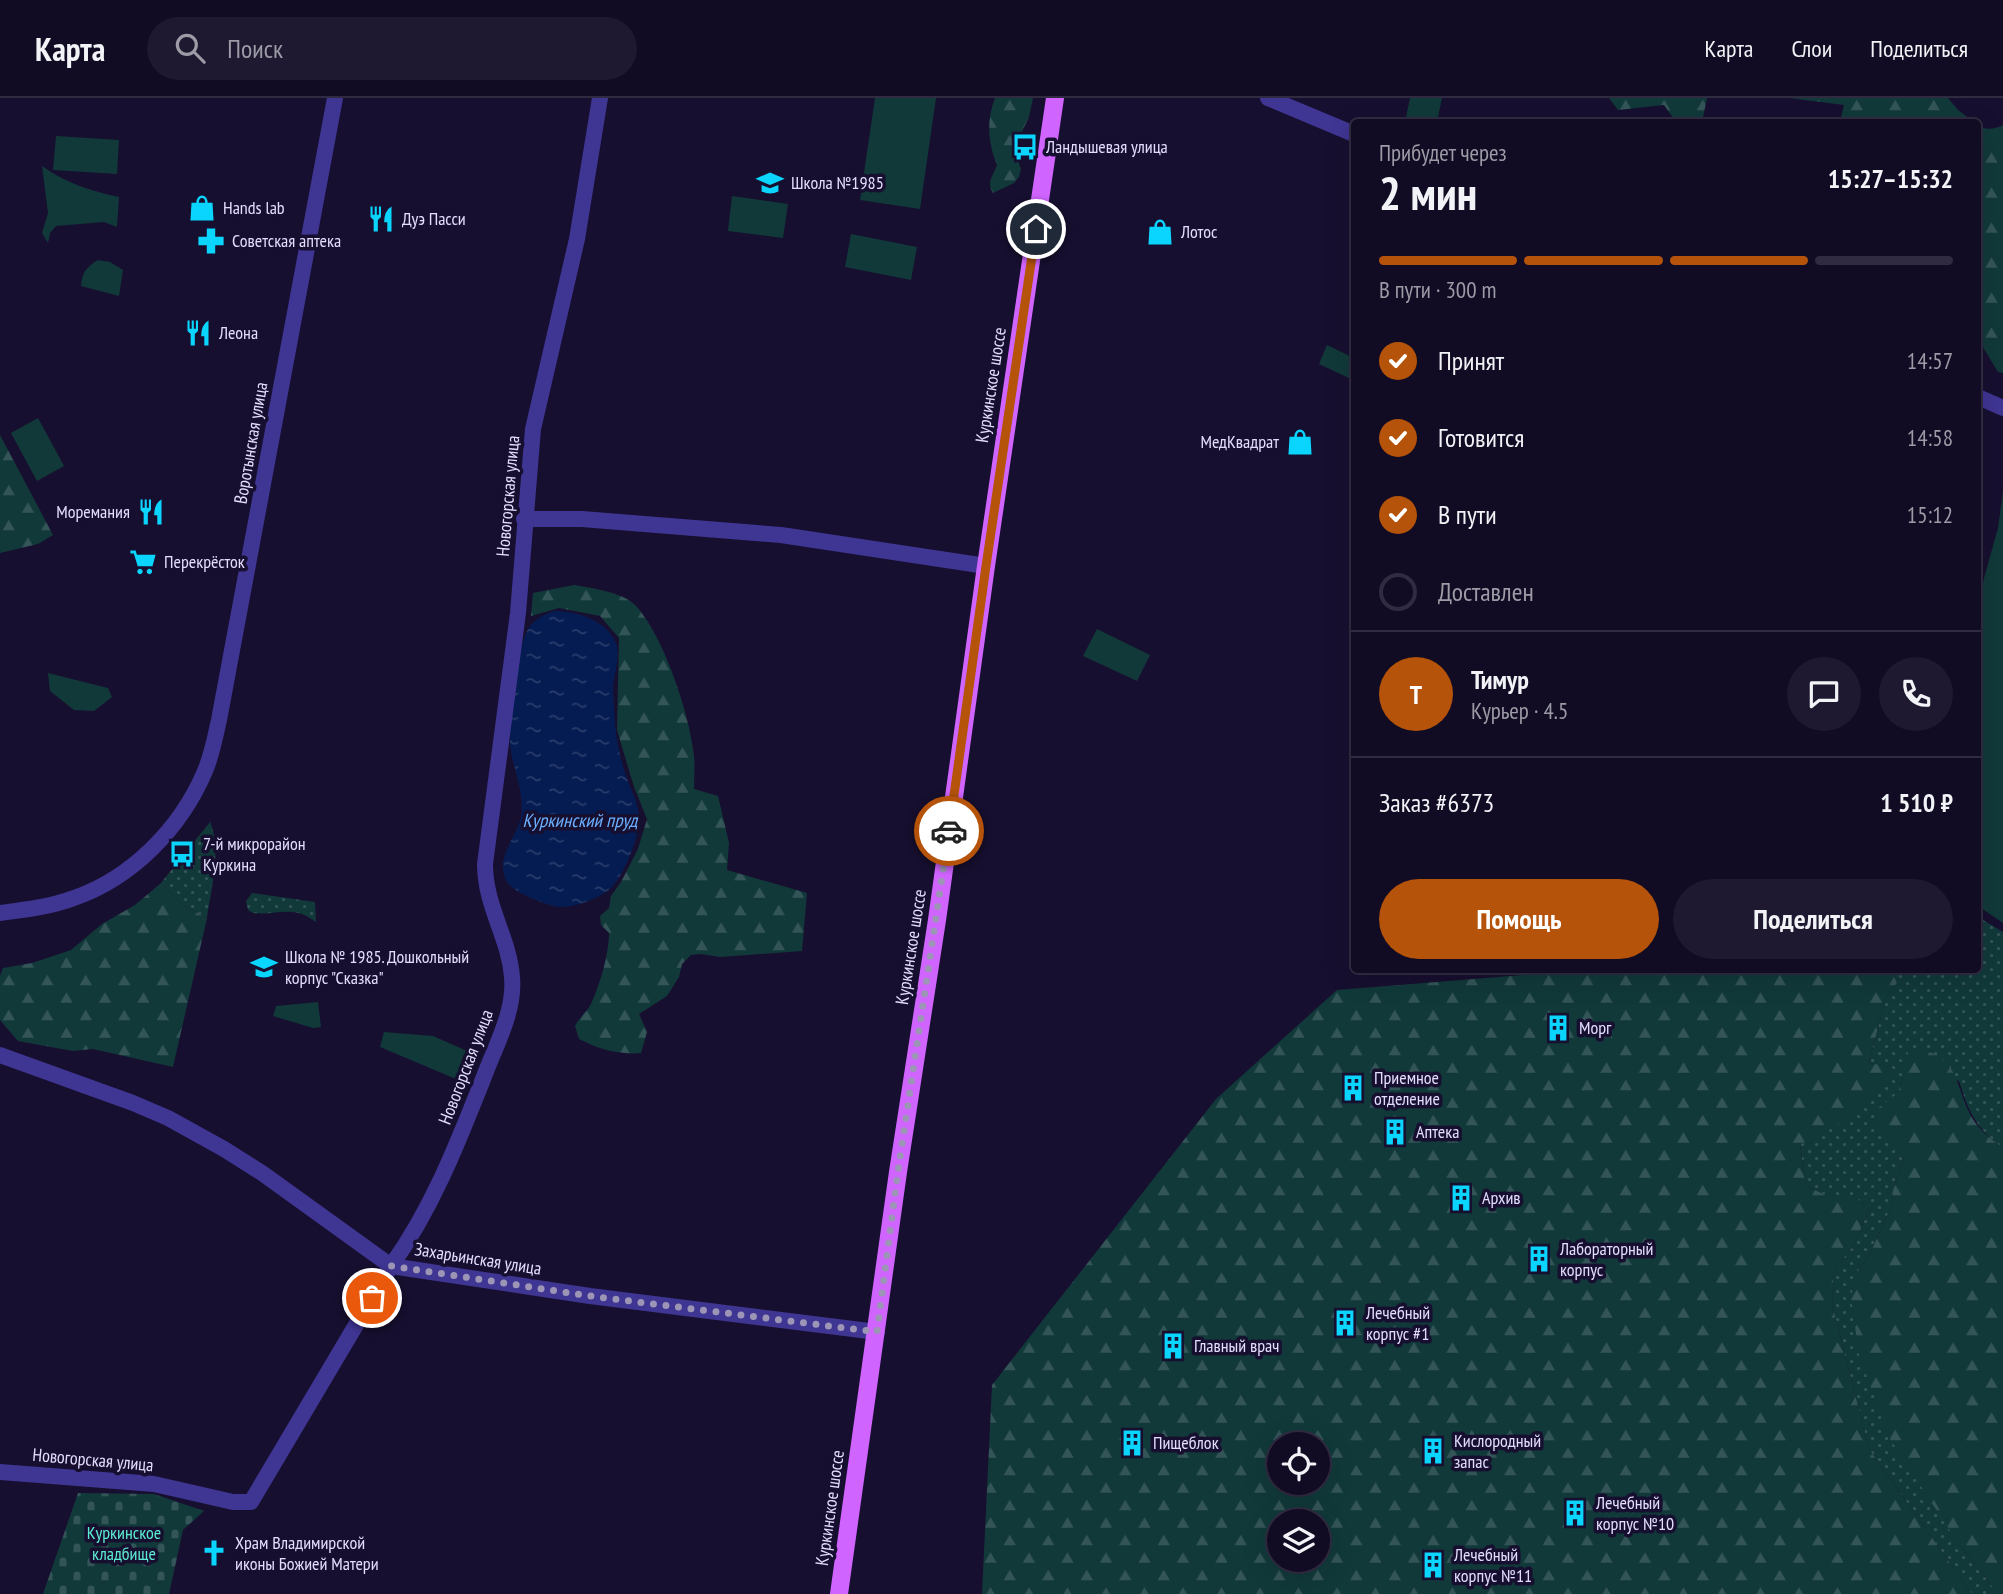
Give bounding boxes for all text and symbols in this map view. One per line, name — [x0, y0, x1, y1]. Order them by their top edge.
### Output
search box — [147, 17, 637, 80]
text: Карта — [35, 27, 105, 70]
icon: search — [171, 29, 209, 67]
text: Поиск — [227, 32, 283, 65]
text: Карта — [1705, 33, 1753, 64]
text: Слои — [1791, 33, 1832, 64]
text: Поделиться — [1870, 33, 1968, 64]
bus stop icon: Ландышевая улица — [1010, 132, 1040, 162]
place label: Ландышевая улица — [1045, 135, 1168, 158]
text: Прибудет через — [1379, 138, 1507, 167]
text: 15:27–15:32 — [1828, 162, 1953, 195]
text: 2 мин — [1379, 163, 1477, 223]
school or university icon: Школа №1985 — [755, 168, 785, 198]
place label: Школа №1985 — [791, 171, 884, 194]
shop icon: Hands lab — [187, 193, 217, 223]
place label: Hands lab — [223, 196, 285, 219]
pin — [1006, 199, 1066, 259]
restaurant icon: Дуэ Пасси — [366, 204, 396, 234]
place label: Дуэ Пасси — [402, 207, 466, 230]
icon: home — [1017, 210, 1055, 248]
shop icon: Лотос — [1145, 217, 1175, 247]
place label: Лотос — [1180, 220, 1218, 243]
pharmacy icon: Советская аптека — [196, 226, 226, 256]
place label: Советская аптека — [232, 229, 341, 252]
text: В пути · 300 m — [1379, 275, 1496, 304]
restaurant icon: Леона — [183, 318, 213, 348]
place label: Леона — [218, 321, 258, 344]
street label: Куркинское шоссе — [970, 326, 1011, 444]
icon: check — [1379, 342, 1417, 380]
text: Принят — [1438, 344, 1504, 377]
text: 14:57 — [1907, 346, 1953, 375]
street label: Воротынская улица — [228, 380, 273, 506]
icon: check — [1379, 419, 1417, 457]
text: Готовится — [1438, 421, 1524, 454]
text: 14:58 — [1907, 423, 1953, 452]
shop icon: МедКвадрат — [1285, 427, 1315, 457]
place label: МедКвадрат — [1200, 430, 1279, 453]
street label: Новогорская улица — [491, 435, 524, 557]
icon: check — [1379, 496, 1417, 534]
restaurant icon: Моремания — [136, 497, 166, 527]
text: В пути — [1438, 498, 1497, 531]
place label: Моремания — [56, 500, 130, 523]
text: 15:12 — [1907, 500, 1953, 529]
supermarket icon: Перекрёсток — [128, 547, 158, 577]
place label: Перекрёсток — [164, 550, 245, 573]
text: Доставлен — [1438, 575, 1534, 608]
button: chat — [1787, 657, 1861, 731]
button: phone — [1879, 657, 1953, 731]
text: Тимур — [1471, 663, 1529, 696]
text: Т — [1410, 678, 1422, 711]
text: Курьер · 4.5 — [1471, 696, 1568, 725]
text: Заказ #6373 — [1379, 786, 1494, 819]
text: 1 510 ₽ — [1880, 786, 1953, 819]
courier — [914, 796, 984, 866]
water label: Куркинский пруд — [523, 808, 639, 832]
icon: car — [930, 812, 968, 850]
place label: 7-й микрорайон Куркина — [203, 832, 306, 876]
bus stop icon: 7-й микрорайон Куркина — [167, 839, 197, 869]
button: Помощь — [1379, 879, 1659, 959]
button: Поделиться — [1673, 879, 1953, 959]
street label: Куркинское шоссе — [890, 888, 931, 1006]
place label: Школа № 1985. Дошкольный корпус "Сказка" — [285, 945, 469, 989]
school or university icon: Школа № 1985. Дошкольный корпус "Сказка" — [249, 952, 279, 982]
street label: Новогорская улица — [433, 1006, 498, 1128]
building icon: Морг — [1543, 1013, 1573, 1043]
place label: Морг — [1579, 1016, 1612, 1039]
place label: Приемное отделение — [1374, 1066, 1440, 1110]
building icon: Приемное отделение — [1338, 1073, 1368, 1103]
building icon: Аптека — [1380, 1117, 1410, 1147]
place label: Аптека — [1416, 1120, 1459, 1143]
building icon: Архив — [1446, 1183, 1476, 1213]
place label: Архив — [1482, 1186, 1521, 1209]
street label: Захарьинская улица — [413, 1237, 543, 1280]
place label: Лабораторный корпус — [1559, 1237, 1653, 1281]
building icon: Лабораторный корпус — [1524, 1244, 1554, 1274]
pin — [342, 1268, 402, 1328]
icon: bag — [353, 1279, 391, 1317]
place label: Лечебный корпус #1 — [1365, 1301, 1430, 1345]
building icon: Лечебный корпус #1 — [1330, 1308, 1360, 1338]
building icon: Главный врач — [1158, 1331, 1188, 1361]
place label: Главный врач — [1194, 1334, 1279, 1357]
building icon: Пищеблок — [1117, 1428, 1147, 1458]
place label: Кислородный запас — [1454, 1429, 1541, 1473]
place label: Пищеблок — [1153, 1431, 1219, 1454]
map controls — [1267, 1432, 1330, 1572]
button: locate — [1267, 1432, 1330, 1495]
building icon: Кислородный запас — [1418, 1436, 1448, 1466]
street label: Новогорская улица — [32, 1443, 154, 1476]
street label: Куркинское шоссе — [810, 1449, 849, 1567]
place label: Лечебный корпус №10 — [1595, 1491, 1674, 1535]
building icon: Лечебный корпус №10 — [1560, 1498, 1590, 1528]
button: layers — [1267, 1509, 1330, 1572]
park label: Куркинское кладбище — [87, 1521, 161, 1565]
place label: Храм Владимирской иконы Божией Матери — [235, 1531, 379, 1575]
church icon: Храм Владимирской иконы Божией Матери — [199, 1538, 229, 1568]
place label: Лечебный корпус №11 — [1453, 1543, 1532, 1587]
building icon: Лечебный корпус №11 — [1418, 1550, 1448, 1580]

